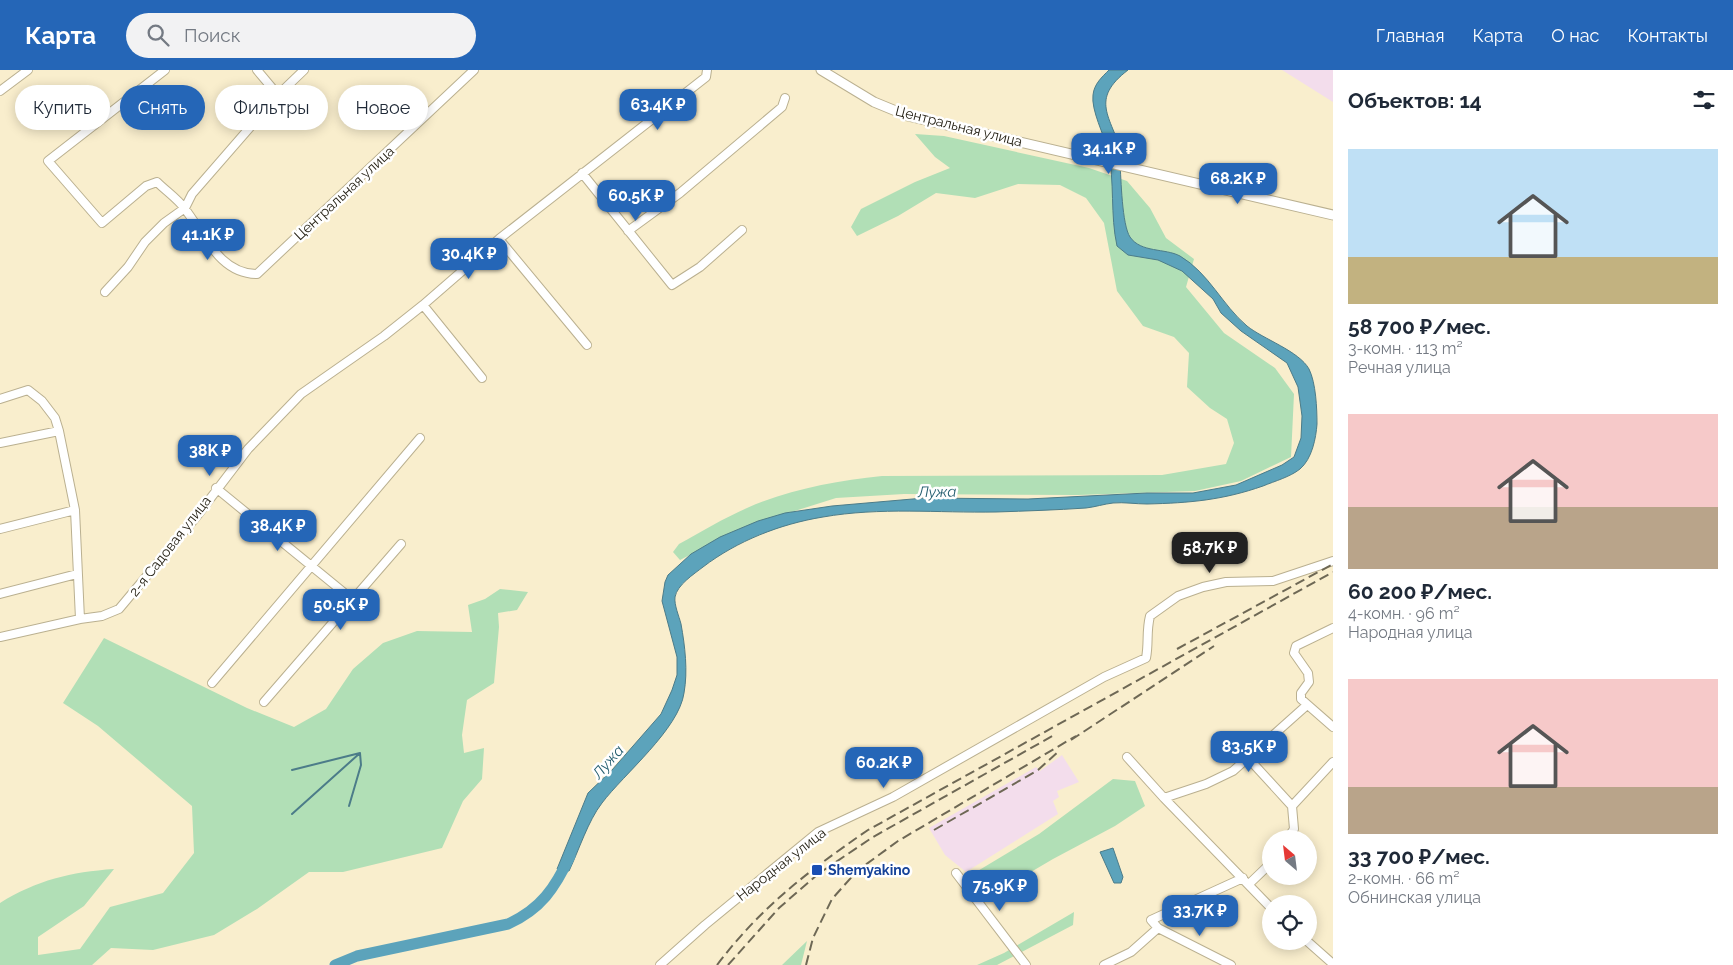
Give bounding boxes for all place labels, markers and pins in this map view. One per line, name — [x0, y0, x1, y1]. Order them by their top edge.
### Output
pin: 63.4K ₽ — [612, 88, 704, 131]
pin: 34.1K ₽ — [1063, 132, 1155, 175]
pin: 68.2K ₽ — [1192, 162, 1284, 205]
pin: 60.5K ₽ — [590, 180, 682, 222]
pin: 41.1K ₽ — [162, 218, 254, 261]
pin: 30.4K ₽ — [423, 238, 515, 280]
pin: 38K ₽ — [175, 434, 245, 477]
pin: 38.4K ₽ — [232, 510, 324, 552]
pin: 58.7K ₽ — [1164, 532, 1256, 574]
pin: 50.5K ₽ — [295, 588, 387, 631]
pin: 83.5K ₽ — [1203, 730, 1295, 773]
pin: 60.2K ₽ — [838, 746, 930, 789]
place label: Shemyakino — [828, 862, 911, 878]
marker: Shemyakino — [810, 863, 824, 877]
pin: 75.9K ₽ — [954, 870, 1046, 912]
pin: 33.7K ₽ — [1154, 894, 1246, 937]

